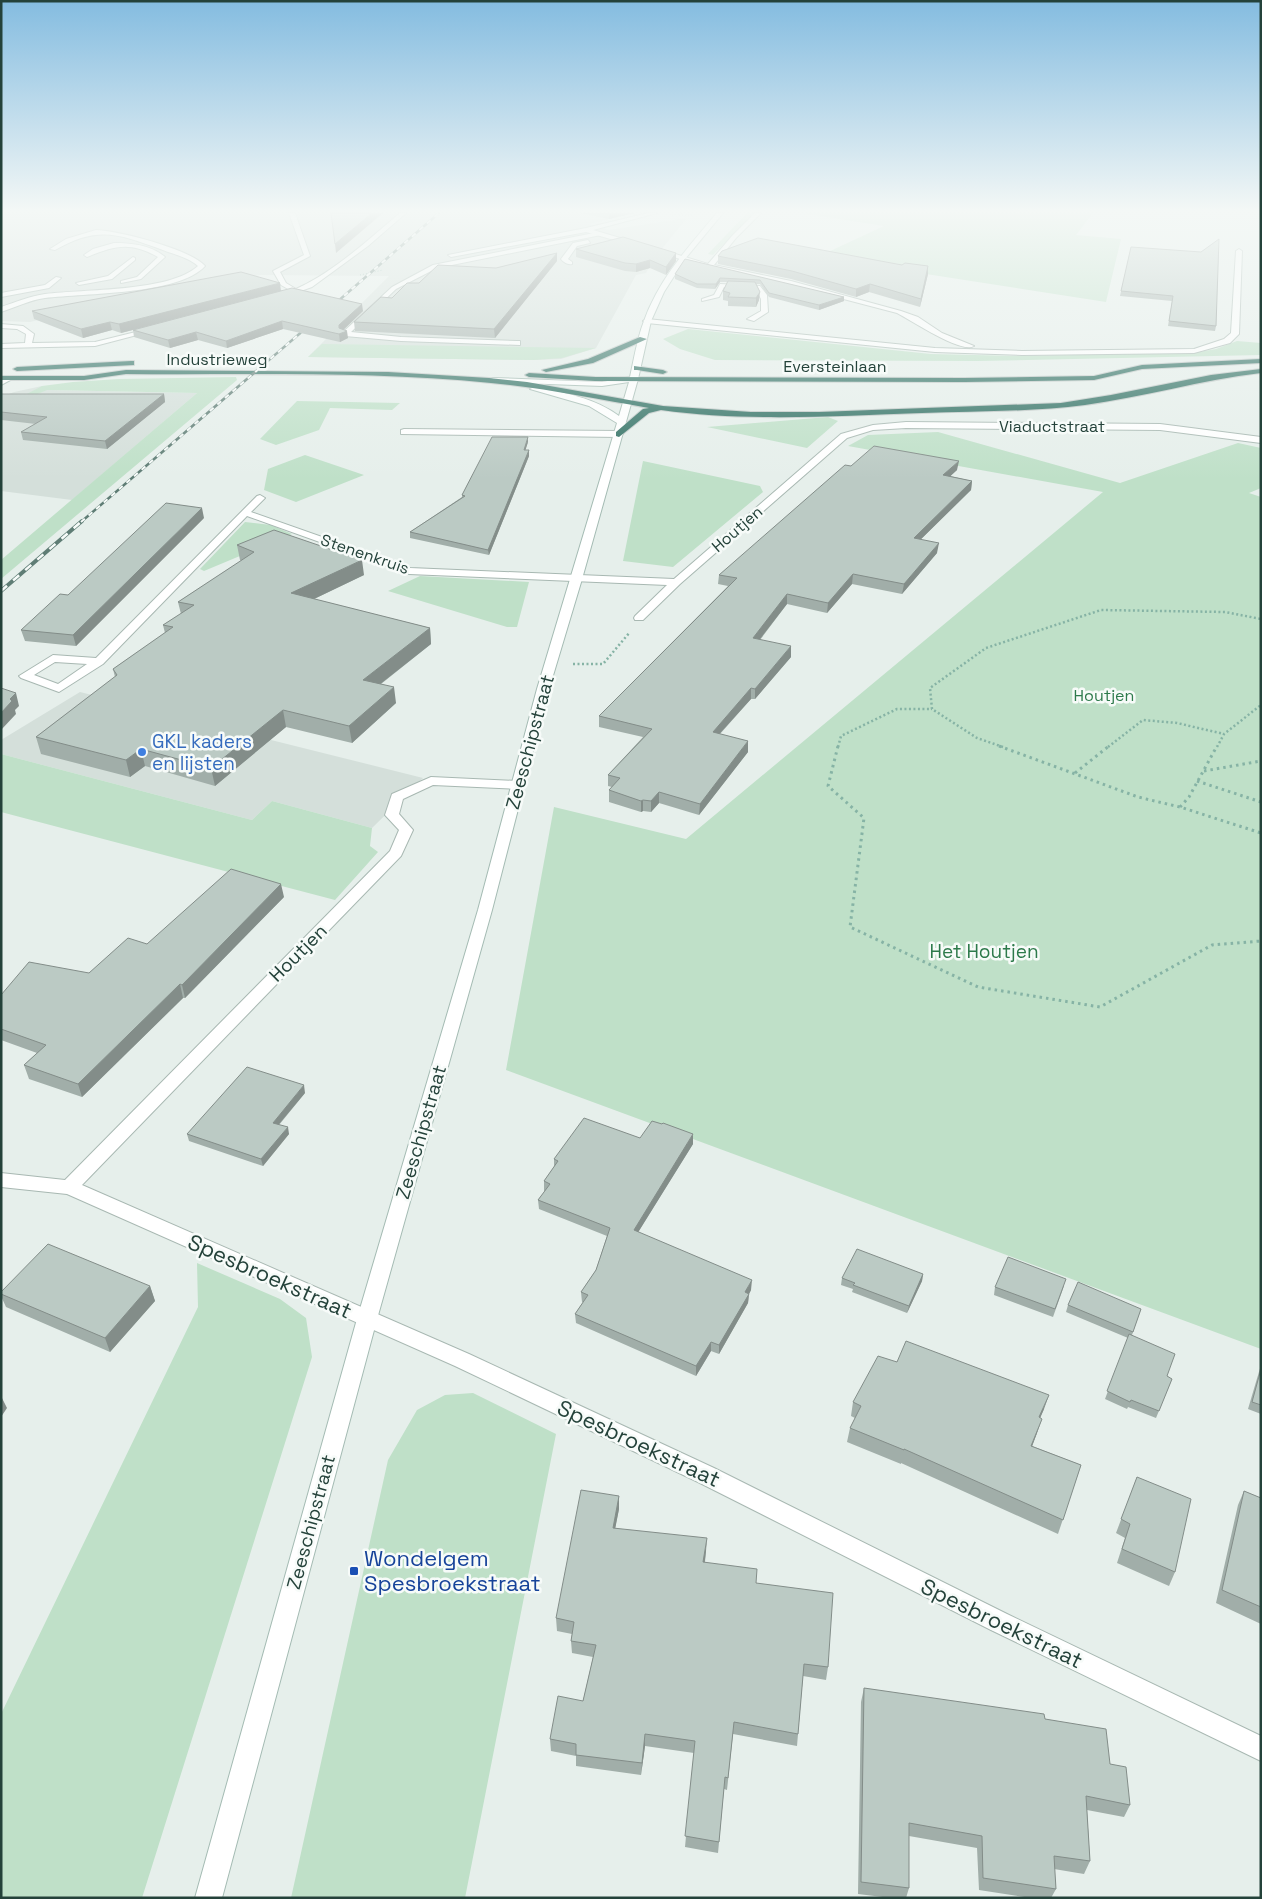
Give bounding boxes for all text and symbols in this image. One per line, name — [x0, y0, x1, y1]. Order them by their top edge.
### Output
street label: Industrieweg — [166, 349, 268, 370]
street label: Eversteinlaan — [783, 356, 887, 377]
street label: Viaductstraat — [999, 416, 1105, 437]
street label: Houtjen — [707, 501, 767, 557]
street label: Stenenkruis — [318, 529, 412, 579]
street label: Zeeschipstraat — [500, 672, 560, 812]
park label: Houtjen — [1074, 685, 1134, 706]
place label: GKL kaders en lijsten — [152, 729, 252, 776]
marker: GKL kaders en lijsten — [136, 746, 148, 758]
street label: Houtjen — [264, 919, 332, 987]
park label: Het Houtjen — [929, 939, 1039, 964]
street label: Zeeschipstraat — [390, 1062, 452, 1202]
street label: Spesbroekstraat — [184, 1227, 356, 1325]
street label: Spesbroekstraat — [553, 1393, 725, 1493]
street label: Zeeschipstraat — [281, 1452, 341, 1592]
place label: Wondelgem Spesbroekstraat — [364, 1544, 541, 1597]
marker: Wondelgem Spesbroekstraat — [348, 1565, 360, 1577]
street label: Spesbroekstraat — [916, 1572, 1088, 1674]

